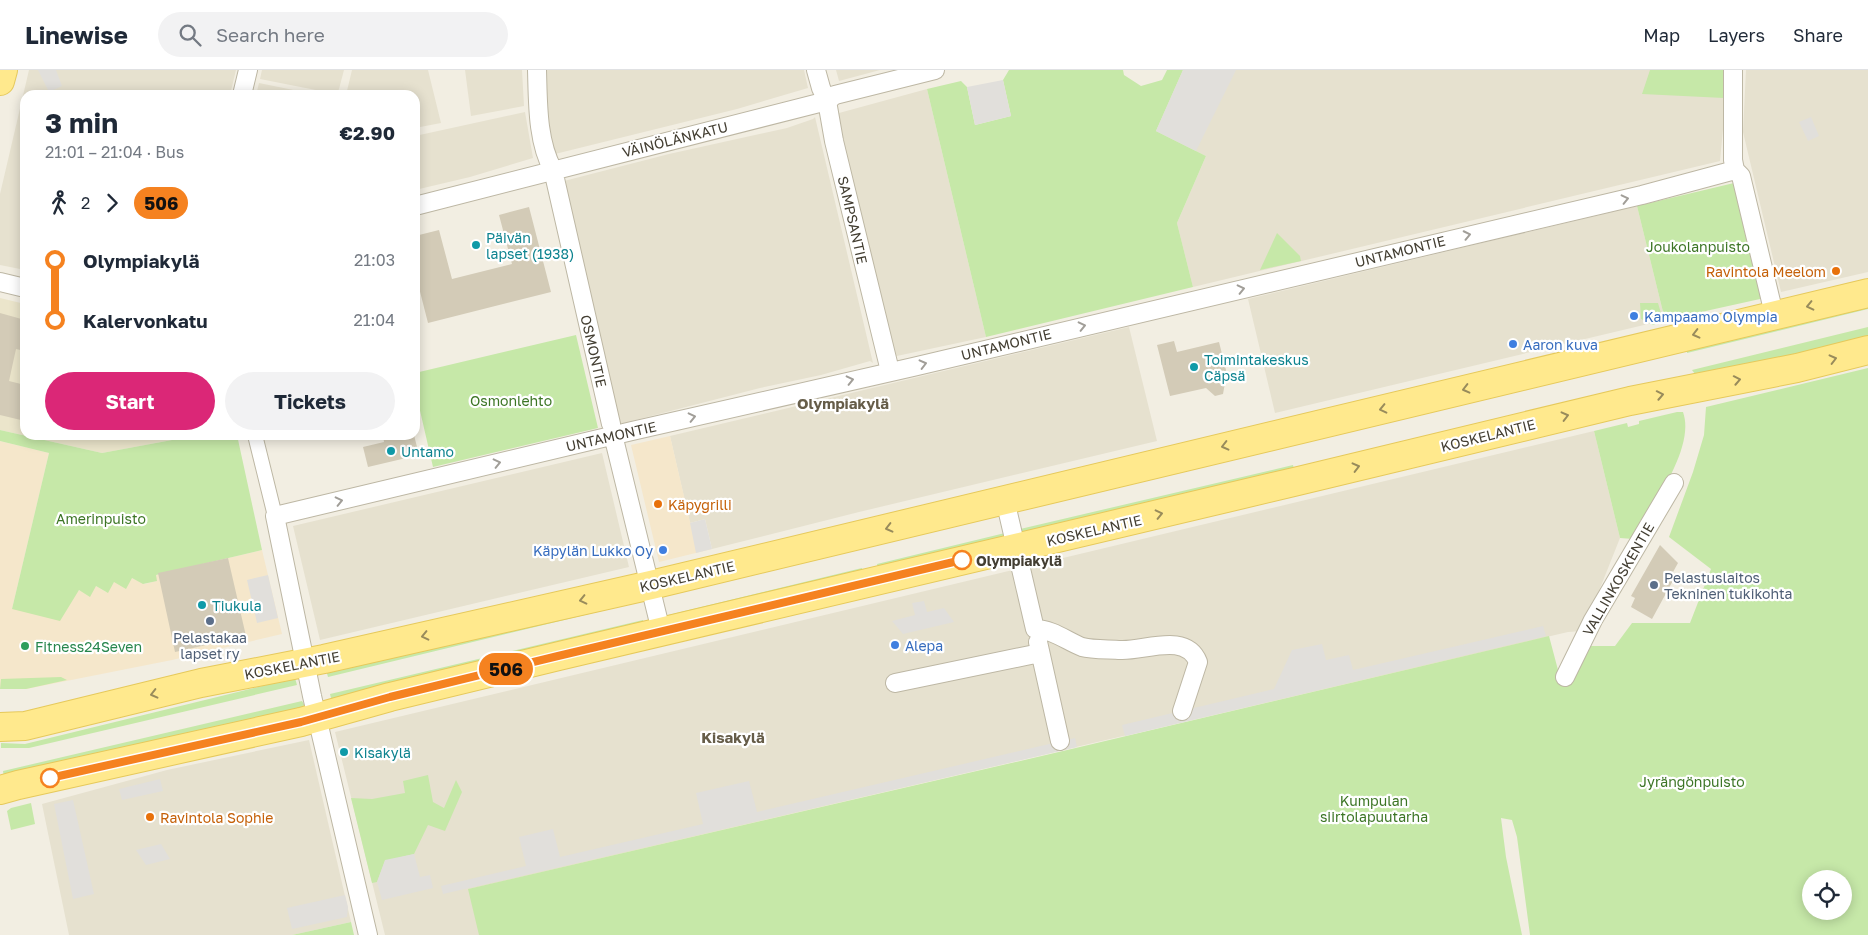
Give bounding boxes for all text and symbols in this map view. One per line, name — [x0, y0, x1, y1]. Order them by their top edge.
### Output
search box — [158, 12, 508, 57]
text: Linewise — [25, 20, 128, 49]
icon: search — [176, 21, 204, 49]
text: Search here — [216, 23, 325, 46]
text: Map — [1643, 24, 1680, 46]
text: Layers — [1708, 24, 1765, 46]
text: Share — [1793, 24, 1843, 46]
text: 3 min — [45, 106, 118, 139]
street label: VÄINÖLÄNKATU — [620, 118, 730, 160]
text: €2.90 — [340, 121, 395, 144]
text: 21:01 – 21:04 · Bus — [45, 142, 184, 162]
street label: SAMPSANTIE — [835, 174, 871, 266]
icon: walk — [45, 189, 73, 217]
icon: forward — [98, 189, 126, 217]
text: 506 — [144, 192, 178, 214]
text: 2 — [81, 193, 90, 213]
one-way arrow — [1621, 194, 1630, 205]
place label: Päivän lapset (1938) — [486, 229, 574, 262]
one-way arrow — [1462, 230, 1471, 241]
street label: UNTAMONTIE — [1353, 232, 1447, 270]
park label: Joukolanpuisto — [1646, 238, 1750, 255]
marker: Päivän lapset (1938) — [470, 239, 482, 251]
text: Olympiakylä — [83, 249, 200, 272]
text: 21:03 — [354, 250, 395, 270]
place label: Ravintola Meelom — [1706, 263, 1826, 280]
marker: Ravintola Meelom — [1830, 265, 1842, 277]
one-way arrow — [1236, 284, 1245, 294]
one-way arrow — [1805, 300, 1814, 311]
place label: Kampaamo Olympia — [1644, 308, 1778, 325]
text: Kalervonkatu — [83, 309, 208, 332]
text: 21:04 — [353, 310, 395, 330]
marker: Kampaamo Olympia — [1628, 310, 1640, 322]
street label: OSMONTIE — [577, 313, 611, 389]
one-way arrow — [1078, 321, 1087, 331]
street label: UNTAMONTIE — [959, 325, 1053, 363]
one-way arrow — [1692, 328, 1701, 339]
place label: Aaron kuva — [1523, 336, 1598, 353]
marker: Aaron kuva — [1507, 338, 1519, 350]
place label: Toimintakeskus Cäpsä — [1204, 351, 1309, 384]
one-way arrow — [1828, 354, 1837, 365]
one-way arrow — [919, 359, 928, 370]
marker: Toimintakeskus Cäpsä — [1188, 361, 1200, 373]
button: Start — [45, 372, 215, 430]
button: Tickets — [225, 372, 395, 430]
one-way arrow — [846, 375, 855, 386]
one-way arrow — [1732, 375, 1741, 385]
one-way arrow — [1461, 383, 1470, 394]
one-way arrow — [1655, 390, 1664, 401]
park label: Osmonlehto — [470, 392, 552, 409]
district label: Olympiakylä — [797, 394, 889, 412]
one-way arrow — [1379, 403, 1388, 414]
one-way arrow — [1561, 411, 1570, 422]
one-way arrow — [687, 412, 696, 423]
street label: KOSKELANTIE — [1439, 415, 1537, 455]
street label: UNTAMONTIE — [564, 417, 658, 455]
one-way arrow — [1221, 440, 1230, 451]
place label: Untamo — [401, 443, 454, 460]
marker: Untamo — [385, 445, 397, 457]
one-way arrow — [493, 458, 502, 469]
one-way arrow — [1352, 462, 1361, 473]
one-way arrow — [335, 496, 344, 507]
place label: Käpygrilli — [668, 496, 732, 513]
marker: Käpygrilli — [652, 498, 664, 510]
one-way arrow — [1154, 509, 1163, 520]
park label: Amerinpuisto — [56, 510, 146, 527]
street label: KOSKELANTIE — [1045, 511, 1143, 549]
street label: VALLINKOSKENTIE — [1579, 519, 1657, 639]
one-way arrow — [885, 522, 894, 533]
place label: Käpylän Lukko Oy — [533, 542, 653, 559]
marker: Käpylän Lukko Oy — [657, 544, 669, 556]
marker: Olympiakylä — [952, 550, 972, 570]
place label: Olympiakylä — [976, 552, 1062, 569]
street label: KOSKELANTIE — [638, 557, 736, 595]
place label: Pelastuslaitos Tekninen tukikohta — [1664, 569, 1792, 602]
marker: Pelastuslaitos Tekninen tukikohta — [1648, 579, 1660, 591]
one-way arrow — [579, 594, 588, 605]
place label: Tiukula — [212, 597, 262, 614]
marker: Tiukula — [196, 599, 208, 611]
marker: Pelastakaa lapset ry — [204, 615, 216, 627]
place label: Pelastakaa lapset ry — [173, 629, 247, 662]
one-way arrow — [420, 630, 429, 641]
place label: Alepa — [905, 637, 943, 654]
place label: Fitness24Seven — [35, 638, 142, 655]
marker: Alepa — [889, 639, 901, 651]
marker: Fitness24Seven — [19, 640, 31, 652]
street label: KOSKELANTIE — [243, 647, 341, 683]
line badge: 506 — [477, 653, 535, 685]
text: 506 — [489, 658, 523, 680]
one-way arrow — [149, 688, 158, 699]
district label: Kisakylä — [701, 728, 765, 746]
place label: Kisakylä — [354, 744, 411, 761]
marker: Kisakylä — [338, 746, 350, 758]
unlabelled marker — [40, 768, 60, 788]
park label: Jyrängönpuisto — [1639, 773, 1745, 790]
park label: Kumpulan siirtolapuutarha — [1320, 792, 1428, 825]
place label: Ravintola Sophie — [160, 809, 273, 826]
marker: Ravintola Sophie — [144, 811, 156, 823]
map controls — [1802, 870, 1852, 920]
button: locate — [1802, 870, 1852, 920]

